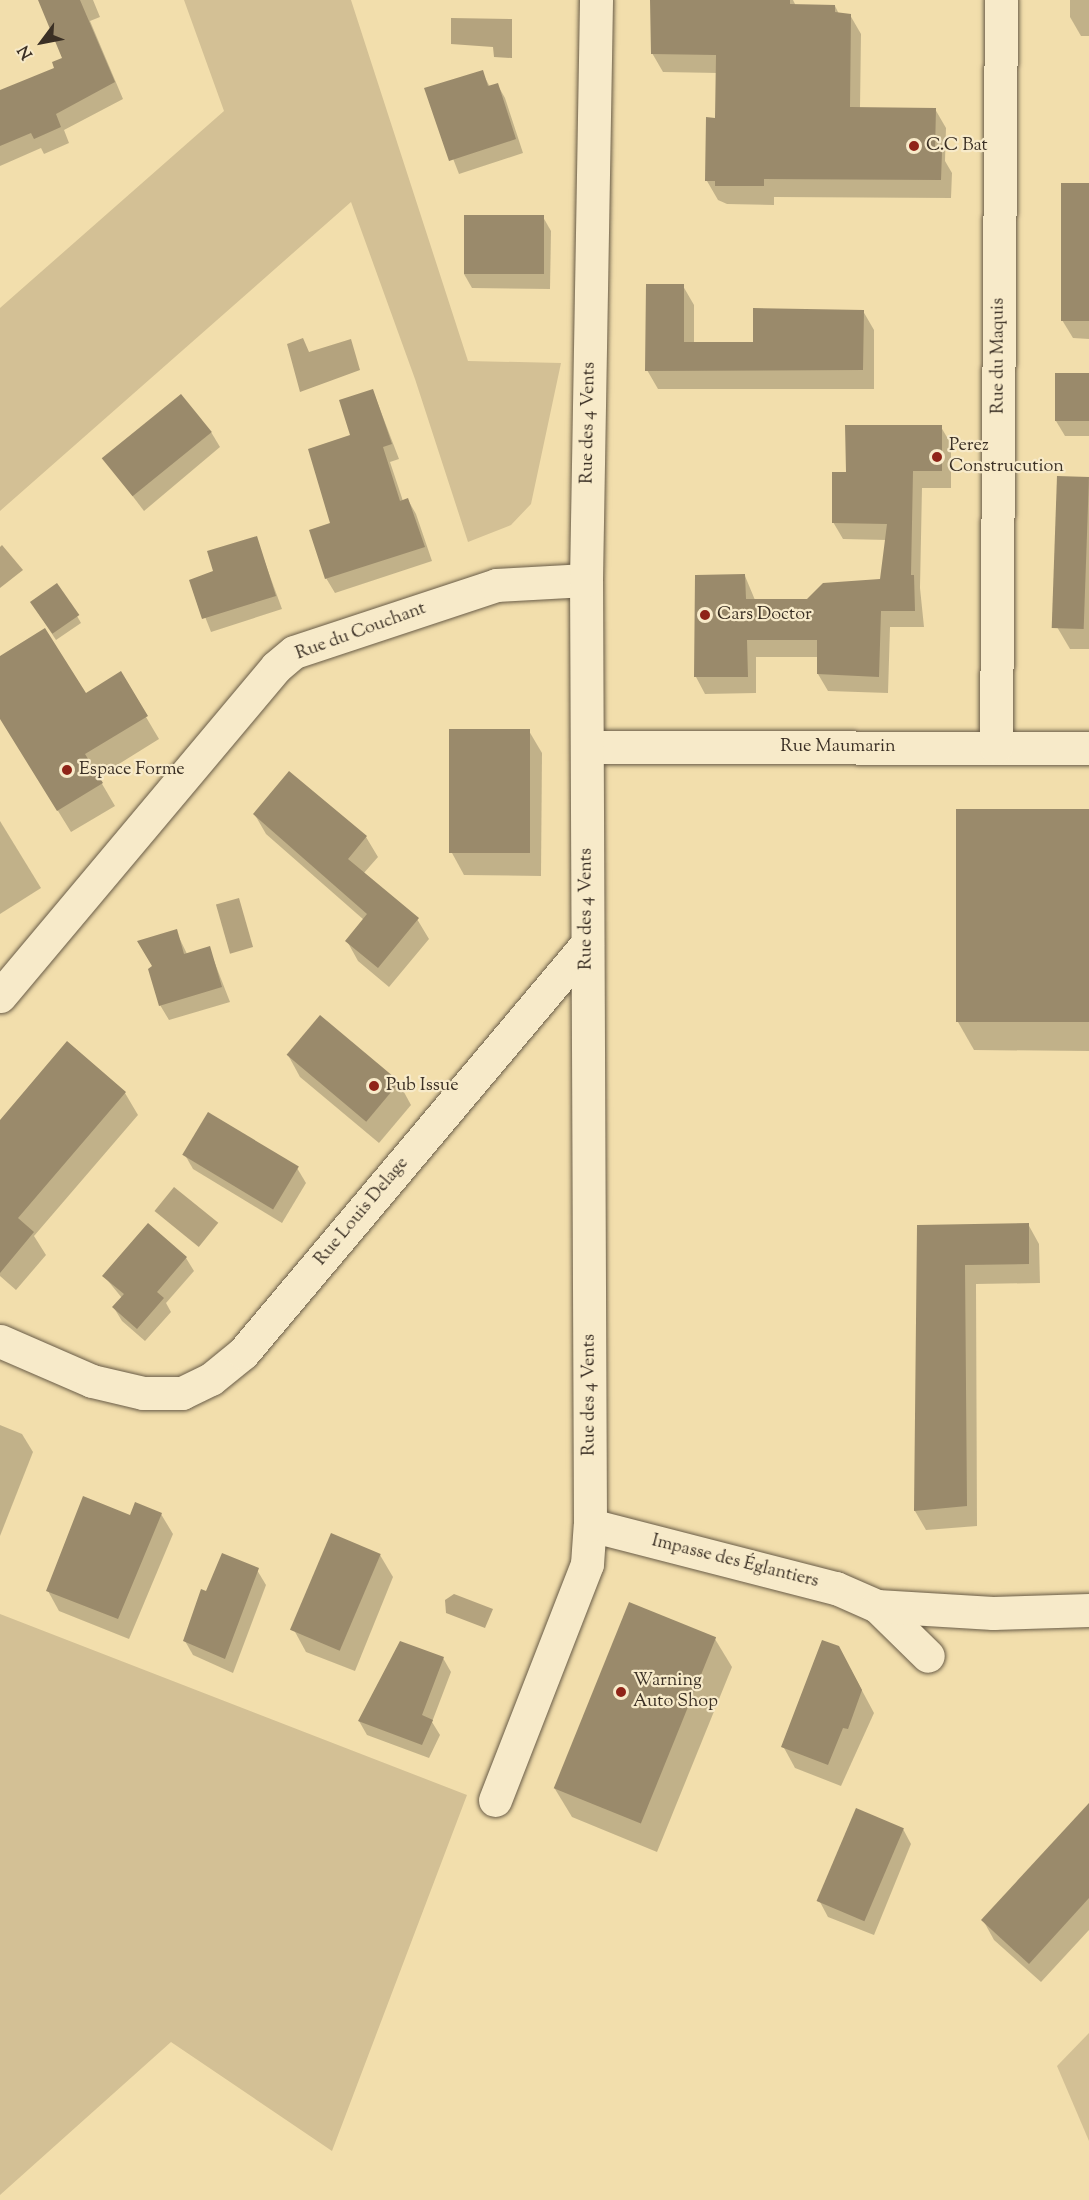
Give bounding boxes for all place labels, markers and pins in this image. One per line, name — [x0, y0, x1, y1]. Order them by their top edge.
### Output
place label: C.C Bat — [926, 135, 988, 157]
marker: C.C Bat — [907, 139, 921, 153]
place label: Perez Construcution — [949, 436, 1064, 478]
marker: Perez Construcution — [930, 450, 944, 464]
place label: Cars Doctor — [717, 604, 812, 626]
marker: Cars Doctor — [698, 608, 712, 622]
place label: Espace Forme — [79, 759, 185, 781]
marker: Espace Forme — [60, 763, 74, 777]
place label: Pub Issue — [386, 1075, 459, 1097]
marker: Pub Issue — [367, 1079, 381, 1093]
place label: Warning Auto Shop — [633, 1671, 718, 1714]
marker: Warning Auto Shop — [614, 1685, 628, 1699]

